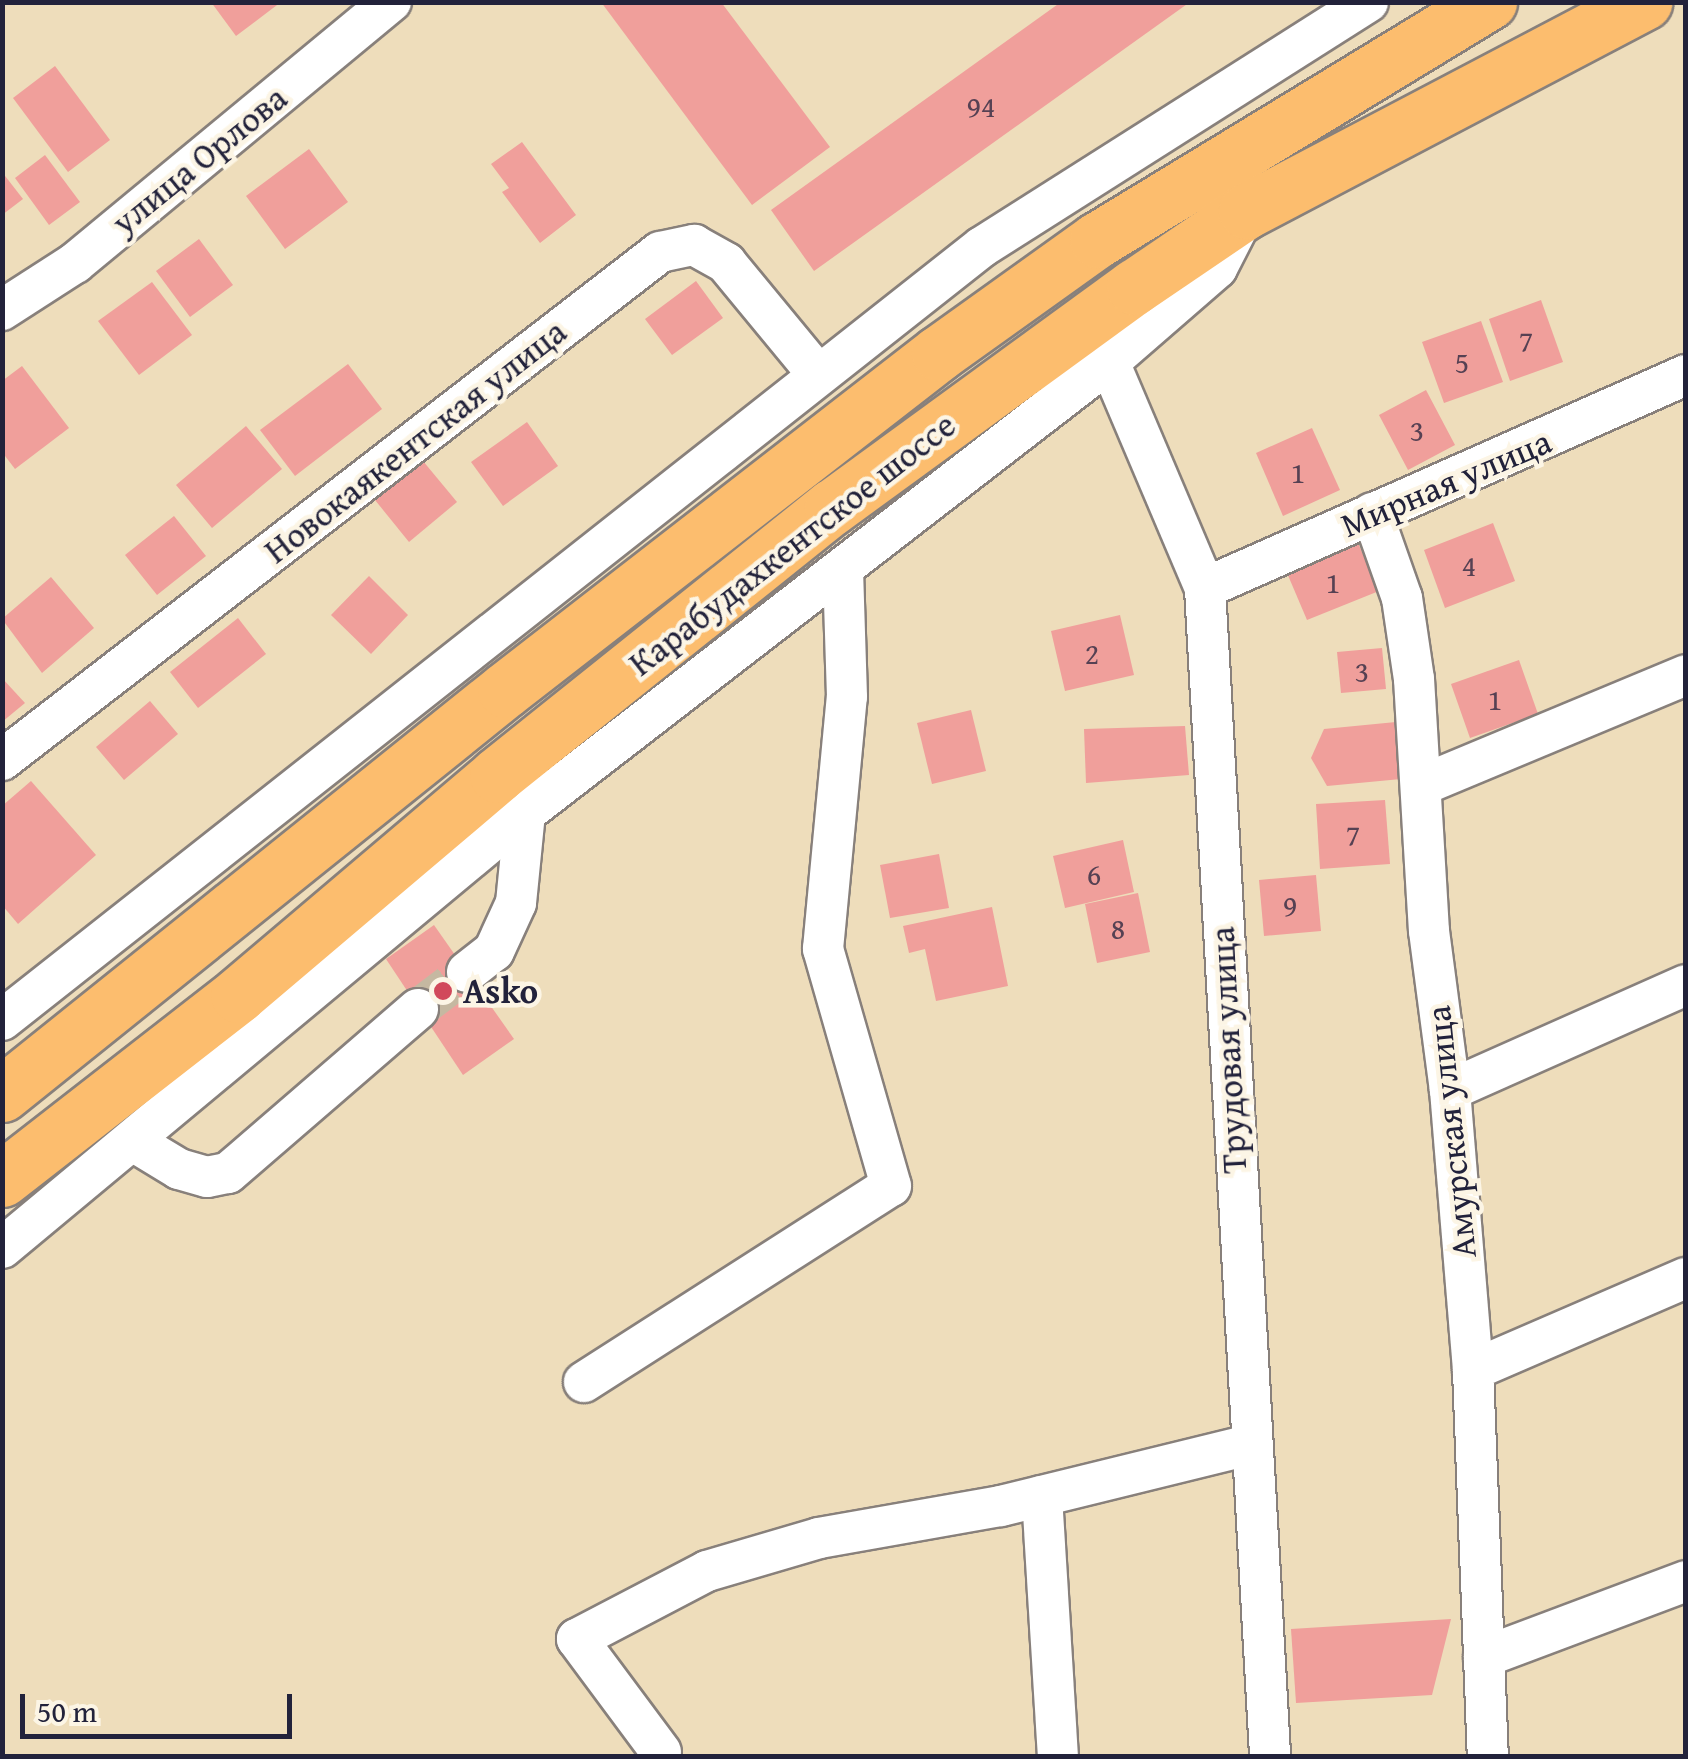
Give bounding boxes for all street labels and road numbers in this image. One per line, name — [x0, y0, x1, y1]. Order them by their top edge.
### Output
street label: улица Орлова — [103, 77, 295, 243]
street label: Новокаякентская улица — [256, 310, 574, 572]
street label: Карабудахкентское шоссе — [620, 404, 964, 684]
street label: Мирная улица — [1335, 420, 1557, 546]
street label: Трудовая улица — [1201, 926, 1255, 1174]
street label: Амурская улица — [1417, 1004, 1485, 1260]

